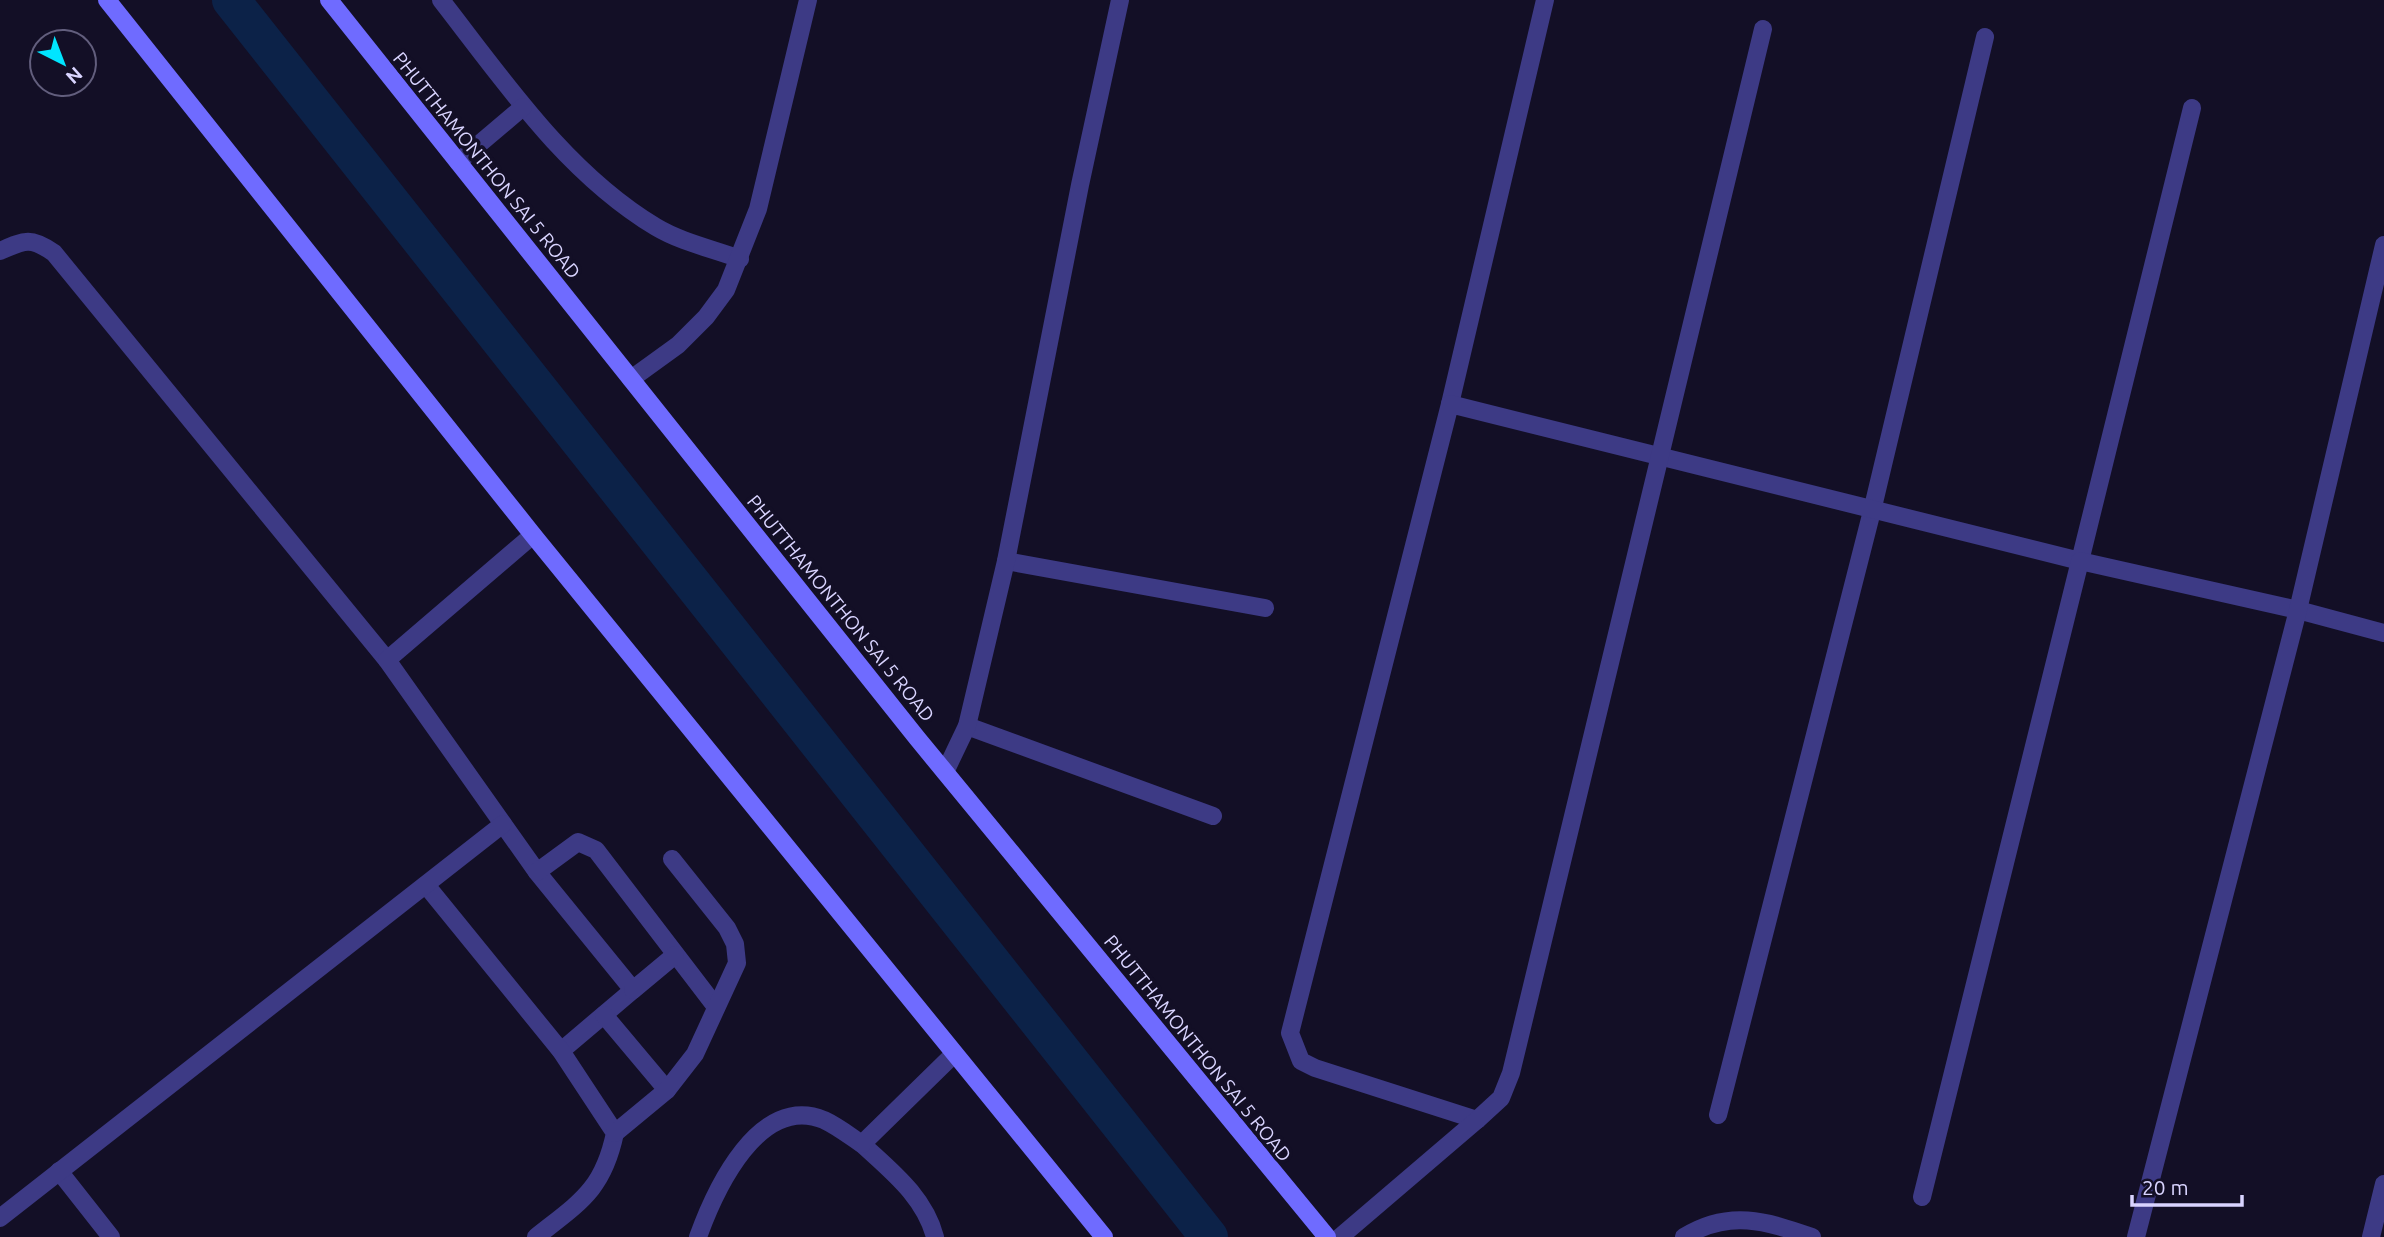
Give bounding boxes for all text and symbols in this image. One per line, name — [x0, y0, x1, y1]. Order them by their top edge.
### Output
north arrow — [28, 28, 98, 98]
street label: PHUTTHAMONTHON SAI 5 ROAD — [389, 47, 585, 283]
text: N — [62, 63, 87, 89]
street label: PHUTTHAMONTHON SAI 5 ROAD — [743, 490, 939, 726]
street label: PHUTTHAMONTHON SAI 5 ROAD — [1100, 930, 1296, 1166]
scale bar — [2132, 1164, 2242, 1208]
text: 20 m — [2142, 1175, 2189, 1199]

